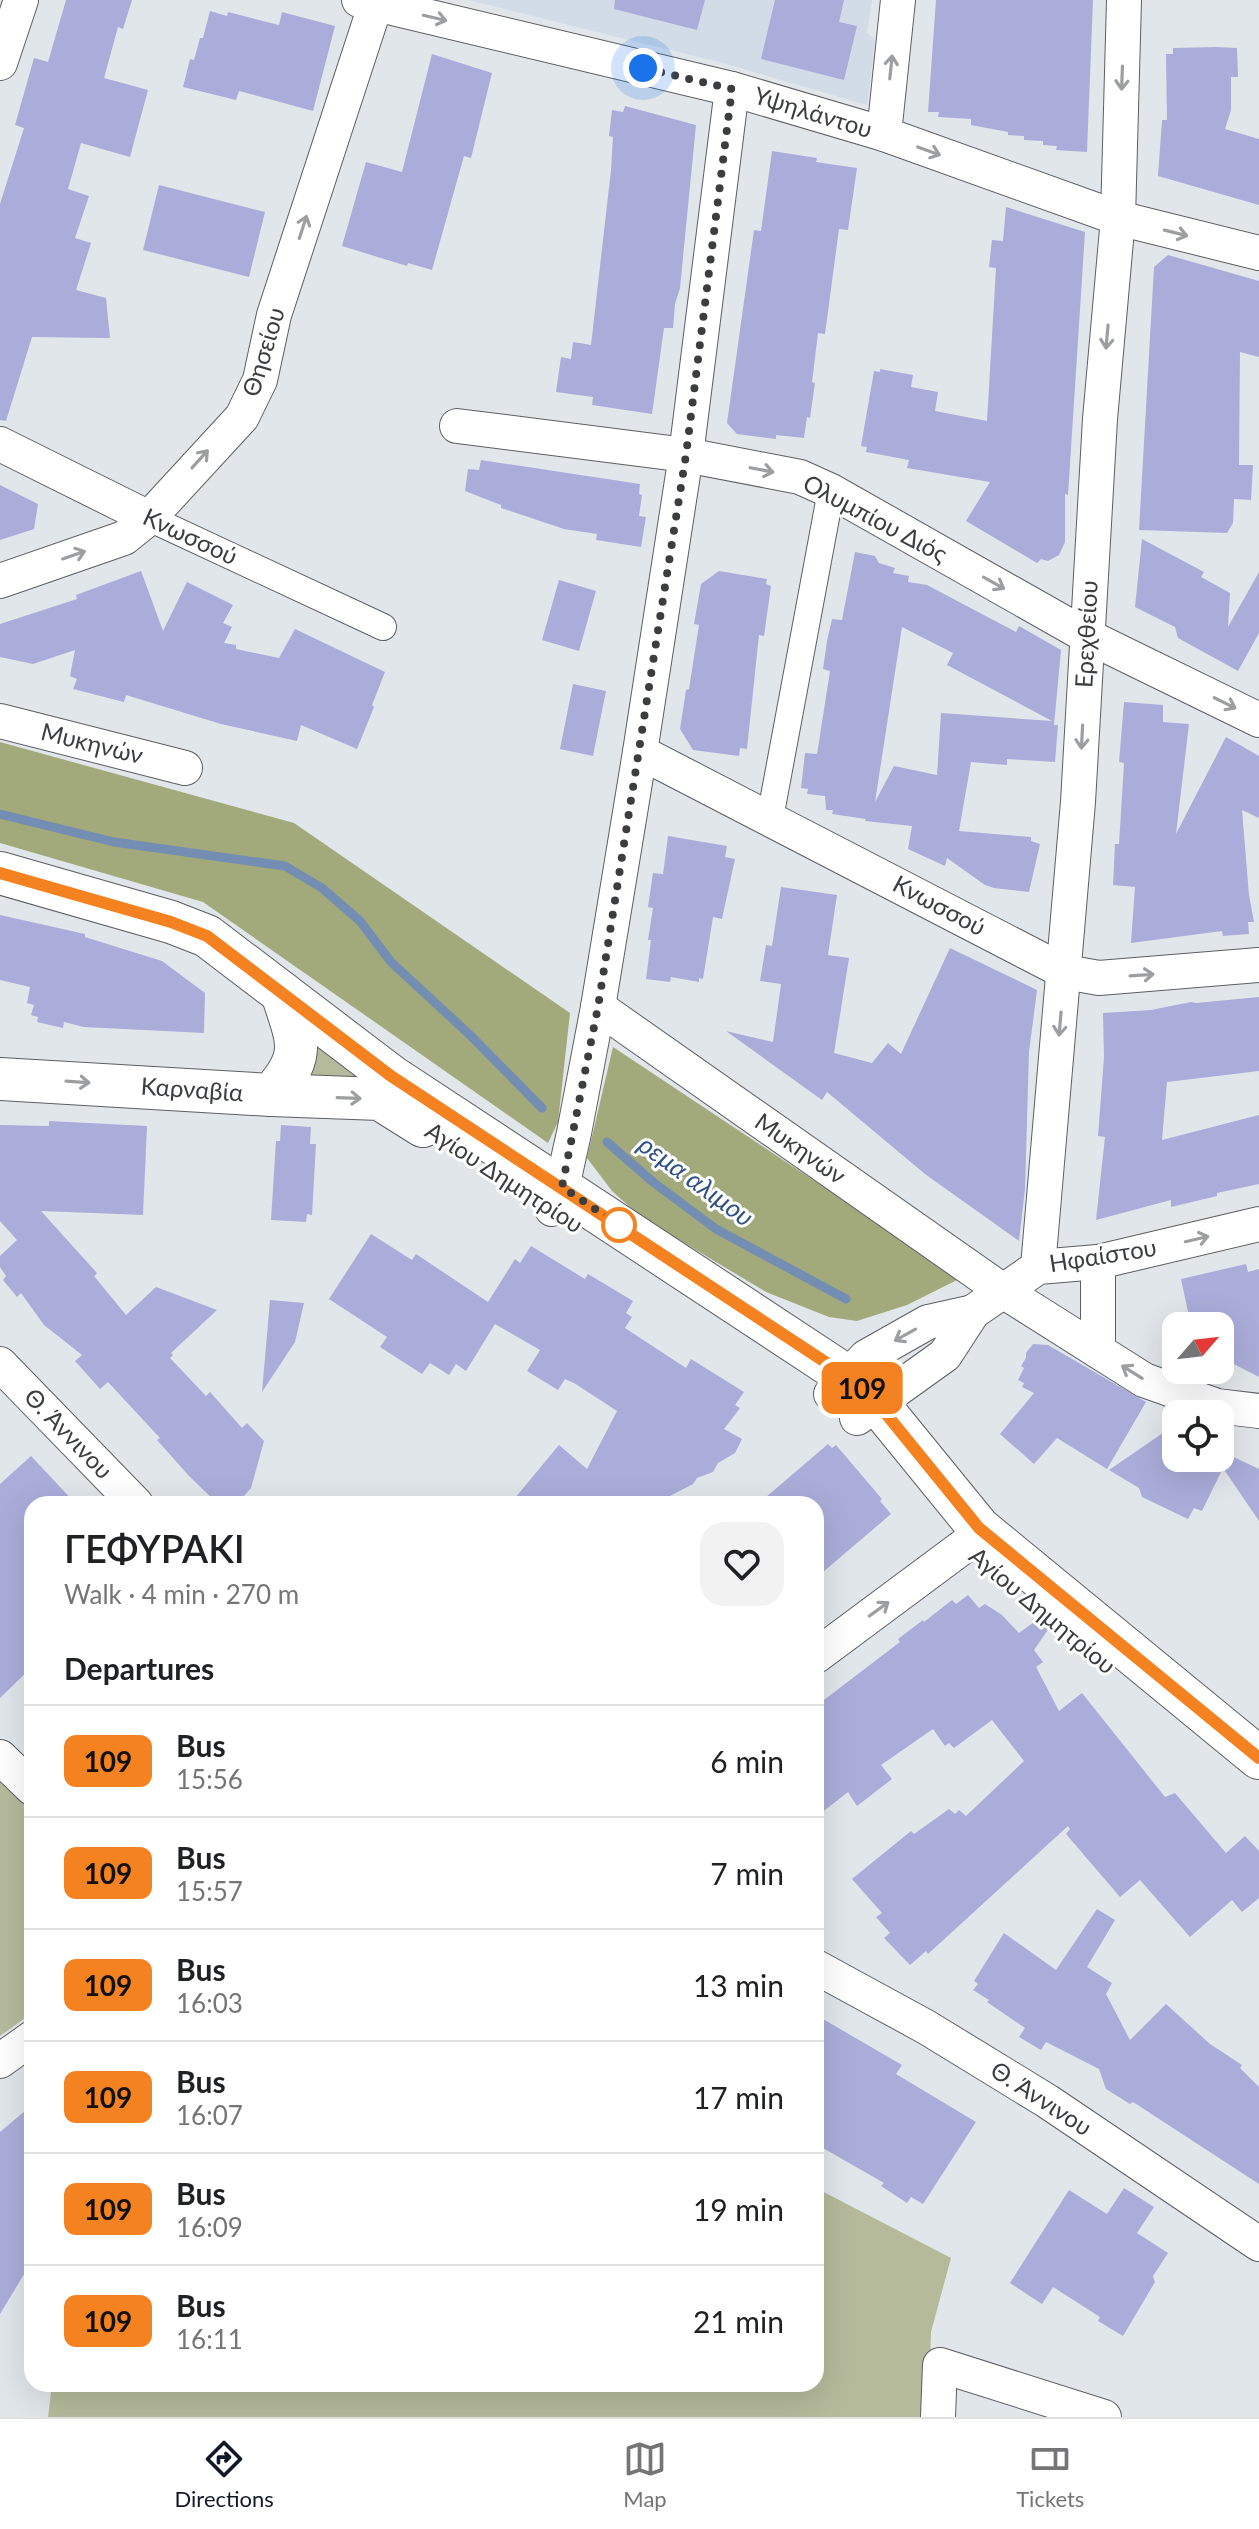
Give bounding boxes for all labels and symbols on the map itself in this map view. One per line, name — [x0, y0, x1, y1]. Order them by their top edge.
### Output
one-way arrow — [422, 12, 448, 27]
your location — [623, 48, 663, 88]
one-way arrow — [884, 54, 899, 81]
one-way arrow — [1114, 64, 1130, 91]
street label: Υψηλάντου — [751, 80, 876, 143]
one-way arrow — [917, 144, 942, 159]
one-way arrow — [297, 215, 311, 240]
one-way arrow — [1163, 226, 1188, 241]
street label: Θησείου — [235, 304, 290, 400]
one-way arrow — [1099, 323, 1114, 350]
one-way arrow — [191, 450, 209, 470]
one-way arrow — [749, 463, 775, 478]
street label: Ολυμπίου Διός — [799, 468, 953, 568]
street label: Κνωσσού — [139, 501, 242, 570]
one-way arrow — [61, 547, 86, 562]
one-way arrow — [982, 575, 1005, 591]
street label: Ερεχθείου — [1068, 579, 1103, 688]
one-way arrow — [1212, 696, 1236, 712]
street label: Μυκηνών — [38, 716, 146, 769]
one-way arrow — [1074, 723, 1089, 750]
street label: Κνωσσού — [888, 868, 991, 941]
one-way arrow — [1128, 967, 1155, 982]
one-way arrow — [1052, 1010, 1067, 1037]
street label: Καρναβία — [140, 1070, 245, 1107]
one-way arrow — [64, 1075, 91, 1090]
one-way arrow — [335, 1090, 362, 1105]
street label: Μυκηνών — [750, 1106, 852, 1189]
street label: Αγίου Δημητρίου — [421, 1115, 589, 1238]
water label: ρεμα αλιμου — [633, 1128, 760, 1233]
unlabelled marker — [602, 1208, 636, 1242]
one-way arrow — [1183, 1231, 1209, 1246]
street label: Ηφαίστου — [1047, 1232, 1158, 1277]
north arrow — [1162, 1312, 1234, 1384]
one-way arrow — [894, 1328, 918, 1343]
line badge: 109 — [816, 1362, 908, 1414]
one-way arrow — [1121, 1364, 1144, 1380]
street label: Θ. Άννινου — [19, 1382, 119, 1484]
street label: Αγίου Δημητρίου — [964, 1540, 1122, 1679]
one-way arrow — [867, 1601, 889, 1618]
street label: Θ. Άννινου — [986, 2054, 1098, 2141]

